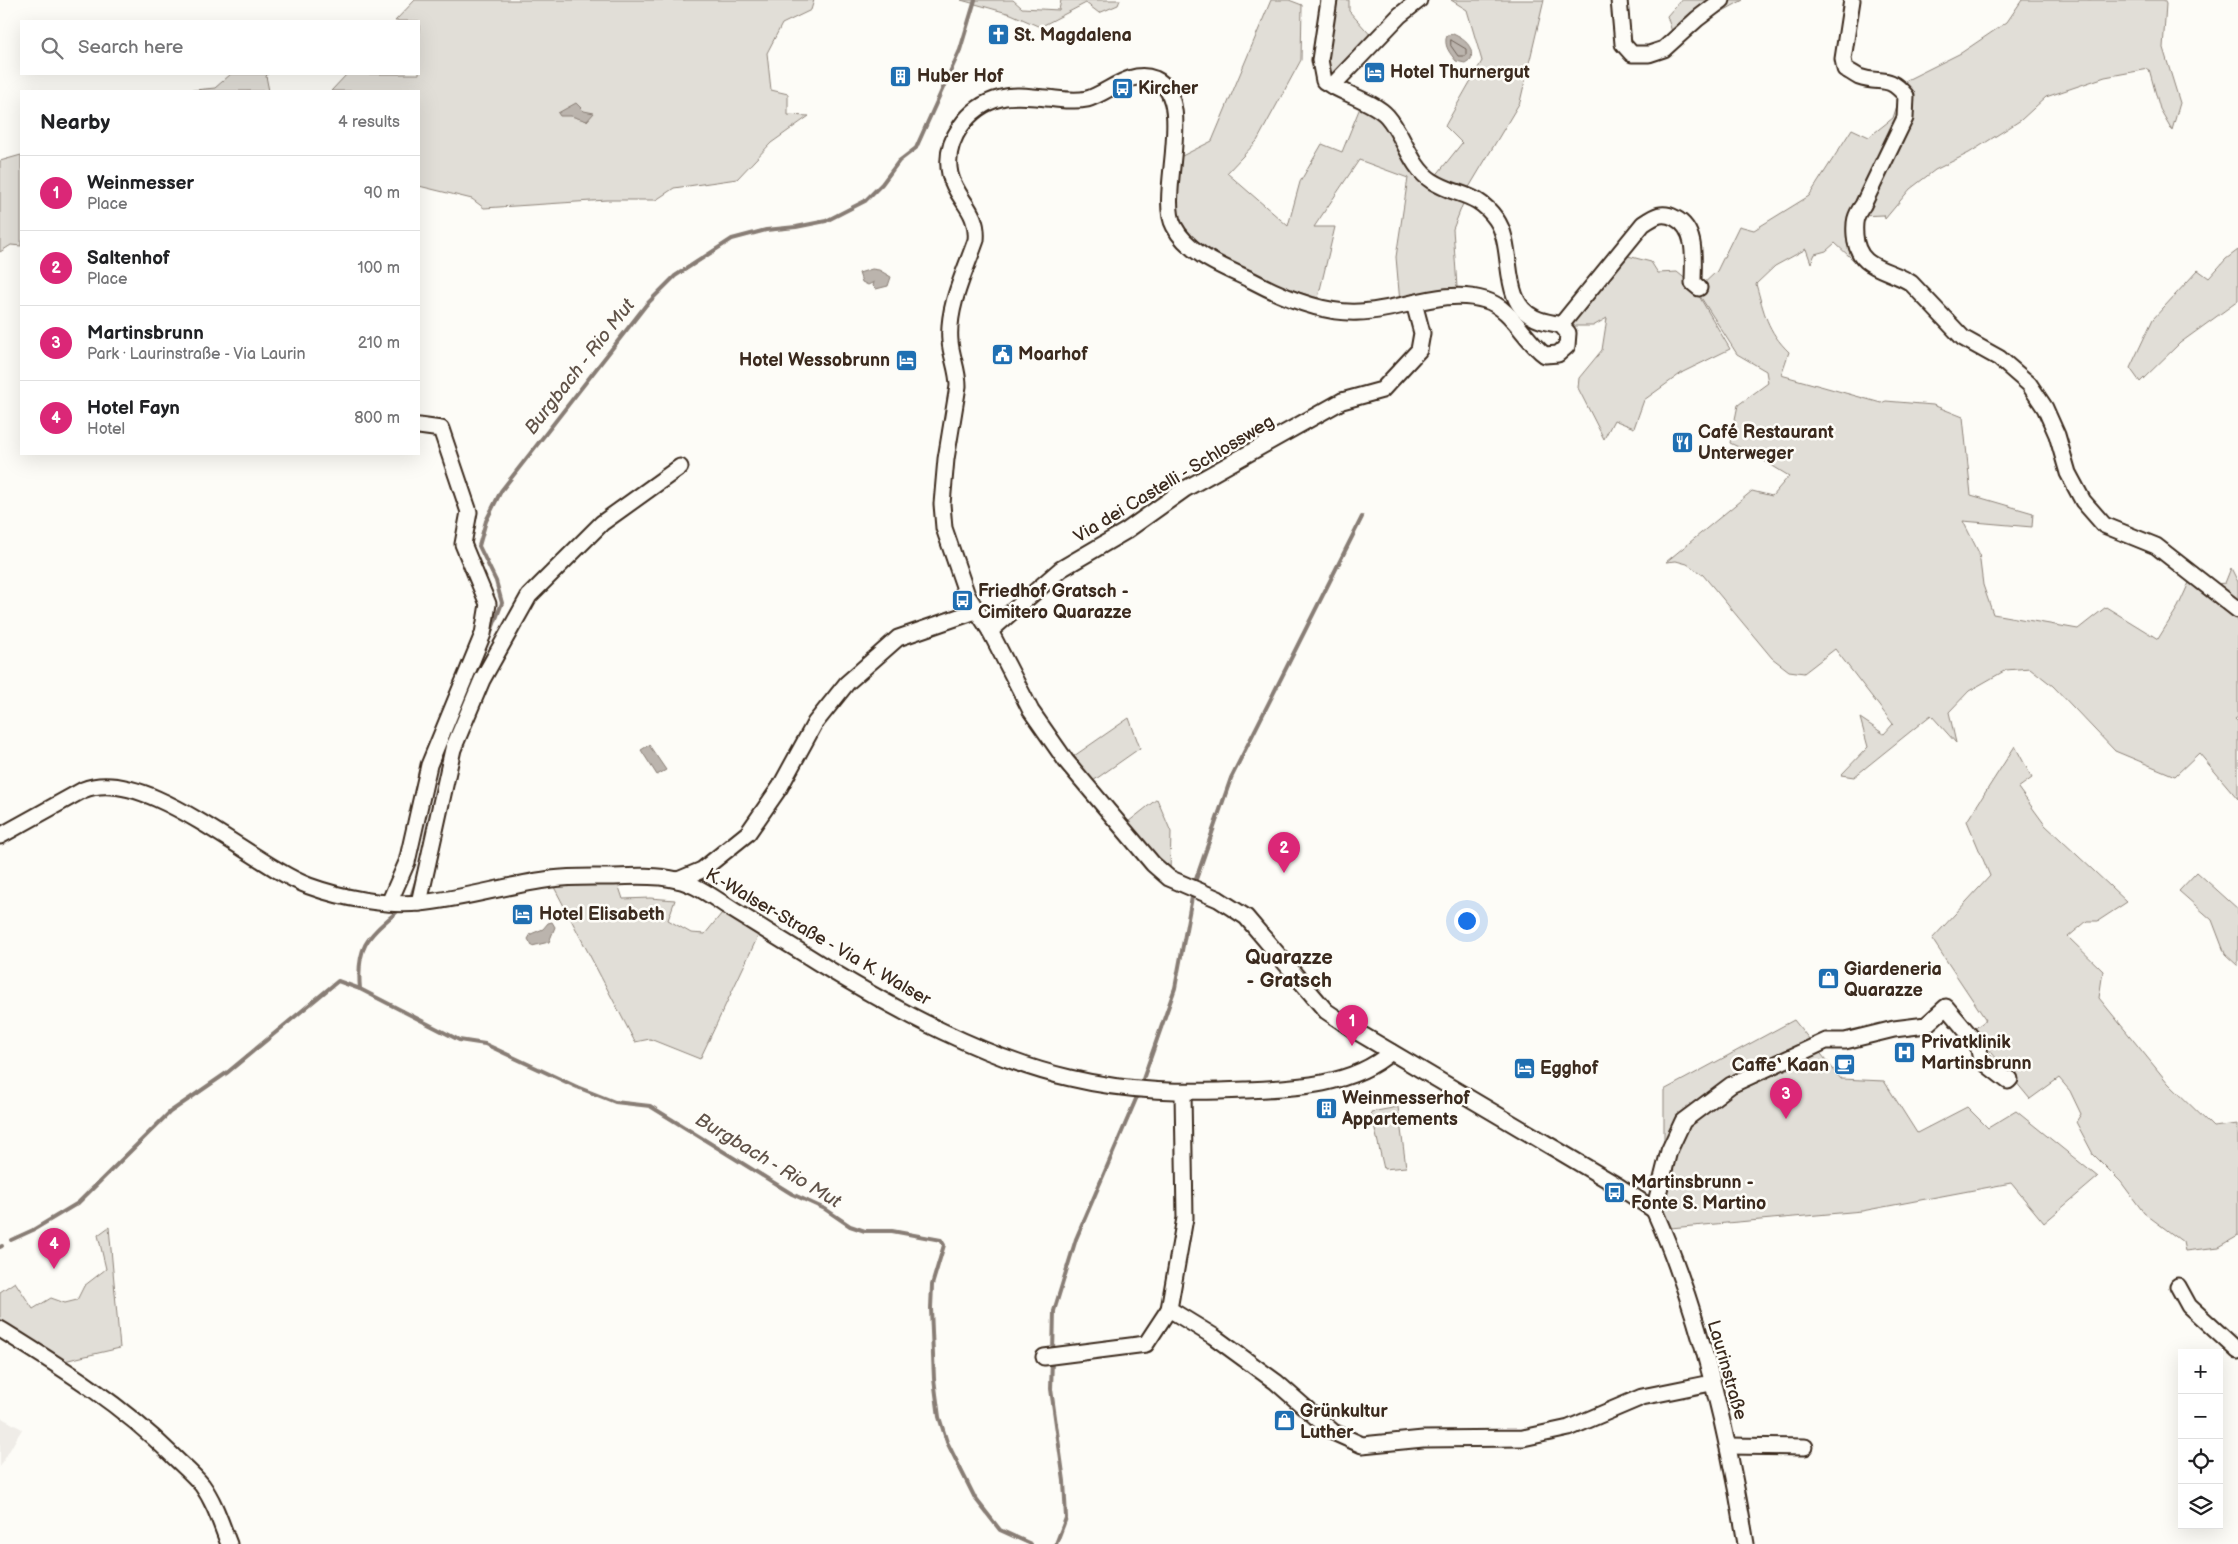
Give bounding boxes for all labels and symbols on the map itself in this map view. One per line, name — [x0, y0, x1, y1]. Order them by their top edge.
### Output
church icon: St. Magdalena — [986, 23, 1010, 47]
place label: St. Magdalena — [1014, 25, 1132, 46]
hotel icon: Hotel Thurnergut — [1362, 60, 1386, 84]
place label: Hotel Thurnergut — [1390, 62, 1530, 83]
building icon: Huber Hof — [889, 64, 913, 88]
place label: Huber Hof — [917, 66, 1004, 87]
bus stop icon: Kircher — [1110, 76, 1134, 100]
place label: Kircher — [1138, 78, 1199, 99]
water label: Burgbach - Rio Mut — [520, 294, 641, 439]
public building icon: Moarhof — [990, 342, 1014, 366]
place label: Moarhof — [1018, 344, 1088, 365]
hotel icon: Hotel Wessobrunn — [894, 348, 918, 372]
place label: Hotel Wessobrunn — [739, 350, 890, 371]
street label: Via dei Castelli - Schlossweg — [1070, 411, 1278, 547]
place label: Café Restaurant Unterweger — [1698, 422, 1834, 464]
restaurant icon: Café Restaurant Unterweger — [1670, 430, 1694, 454]
place label: Friedhof Gratsch - Cimitero Quarazze — [978, 581, 1132, 623]
bus stop icon: Friedhof Gratsch - Cimitero Quarazze — [950, 589, 974, 613]
pin: 2 — [1268, 832, 1300, 873]
street label: K.-Walser-Straße - Via K. Walser — [702, 864, 935, 1010]
hotel icon: Hotel Elisabeth — [511, 902, 535, 926]
place label: Hotel Elisabeth — [539, 904, 665, 925]
your location — [1454, 908, 1480, 934]
district label: Quarazze - Gratsch — [1245, 946, 1333, 993]
place label: Giardeneria Quarazze — [1844, 959, 1942, 1001]
shop icon: Giardeneria Quarazze — [1816, 967, 1840, 991]
pin: 1 — [1336, 1005, 1368, 1046]
place label: Privatklinik Martinsbrunn — [1921, 1032, 2032, 1074]
hospital icon: Privatklinik Martinsbrunn — [1893, 1040, 1917, 1064]
cafe icon: Caffe‘ Kaan — [1833, 1053, 1857, 1077]
place label: Caffe‘ Kaan — [1732, 1055, 1829, 1076]
hotel icon: Egghof — [1512, 1056, 1536, 1080]
place label: Egghof — [1540, 1058, 1599, 1079]
pin: 3 — [1770, 1078, 1802, 1119]
place label: Weinmesserhof Appartements — [1341, 1088, 1470, 1130]
building icon: Weinmesserhof Appartements — [1314, 1096, 1338, 1120]
water label: Burgbach - Rio Mut — [691, 1109, 846, 1214]
place label: Martinsbrunn - Fonte S. Martino — [1631, 1172, 1766, 1214]
bus stop icon: Martinsbrunn - Fonte S. Martino — [1603, 1180, 1627, 1204]
pin: 4 — [38, 1228, 70, 1269]
street label: Laurinstraße — [1703, 1318, 1751, 1422]
place label: Grünkultur Luther — [1300, 1401, 1388, 1443]
shop icon: Grünkultur Luther — [1272, 1409, 1296, 1433]

